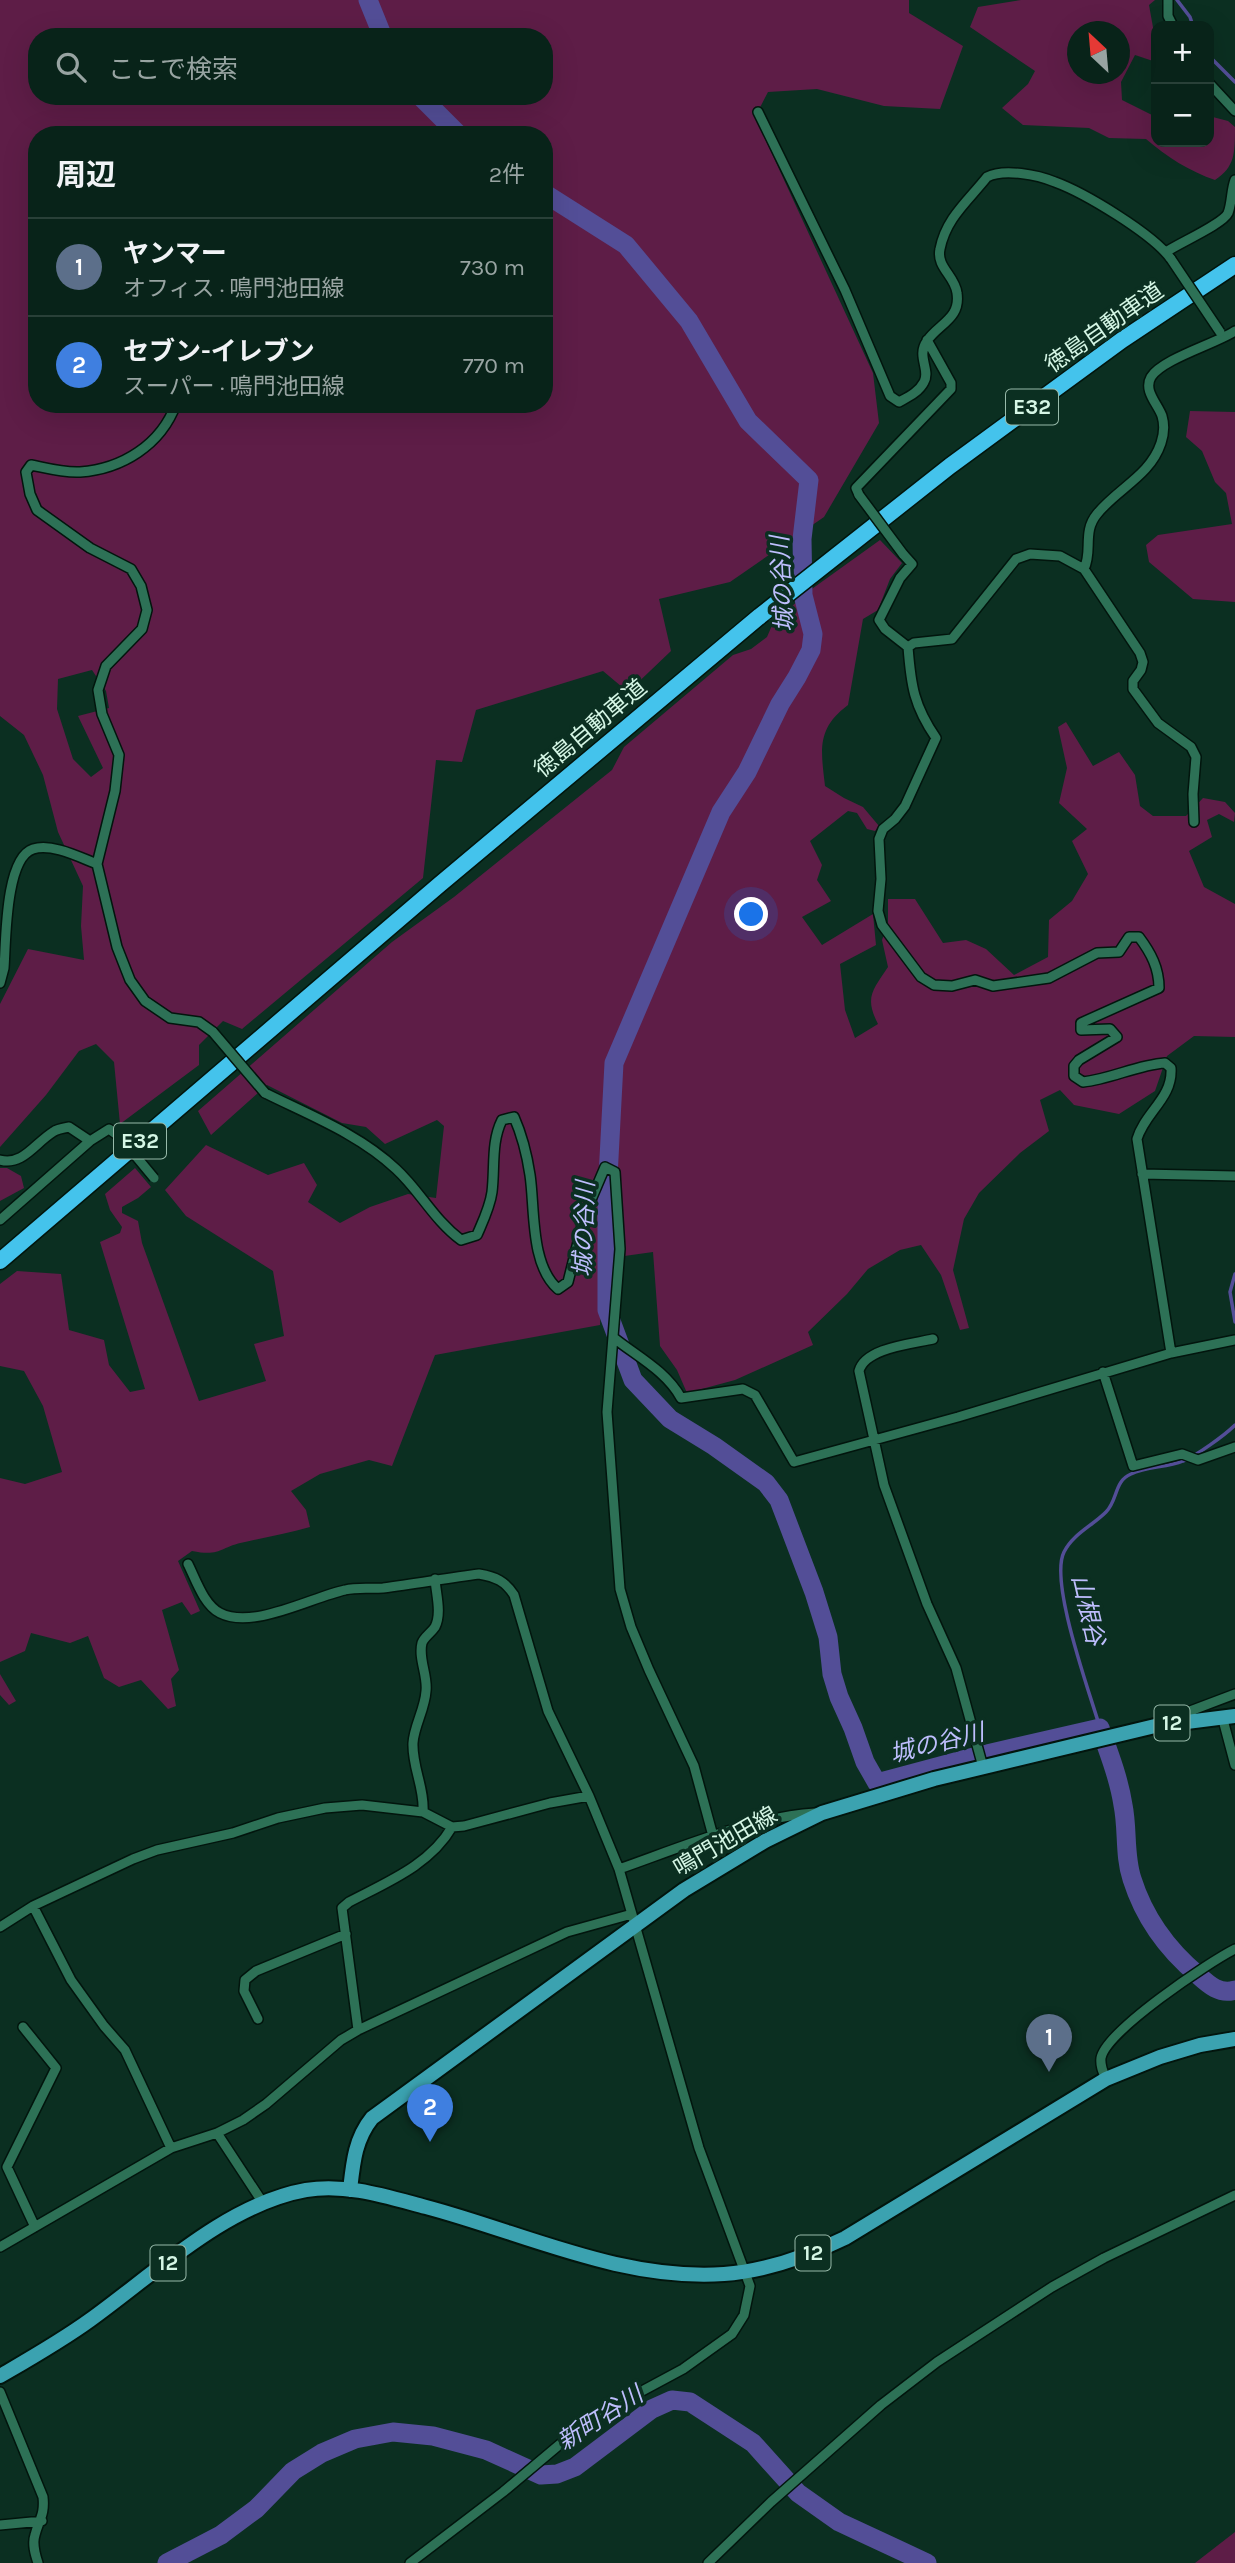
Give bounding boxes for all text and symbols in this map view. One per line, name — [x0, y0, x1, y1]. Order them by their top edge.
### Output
north arrow — [1067, 21, 1130, 84]
map controls — [1151, 21, 1214, 147]
button: + — [1151, 21, 1214, 84]
search box — [28, 28, 553, 105]
icon: search — [52, 48, 90, 86]
text: ここで検索 — [108, 54, 238, 85]
button: − — [1151, 84, 1214, 147]
text: 周辺 — [56, 157, 116, 193]
text: 2件 — [489, 161, 525, 188]
text: ヤンマー — [123, 238, 227, 269]
text: 1 — [75, 254, 83, 281]
text: 730 m — [460, 254, 525, 281]
text: オフィス · 鳴門池田線 — [123, 275, 345, 302]
street label: 徳島自動車道 — [1040, 277, 1169, 378]
text: セブン-イレブン — [123, 336, 315, 367]
text: 2 — [72, 352, 86, 379]
text: 770 m — [463, 352, 525, 379]
text: スーパー · 鳴門池田線 — [123, 373, 345, 400]
road number: E32 — [1006, 390, 1058, 424]
water label: 城の谷川 — [765, 532, 798, 633]
street label: 徳島自動車道 — [529, 674, 652, 783]
your location — [734, 897, 768, 931]
road number: E32 — [114, 1124, 166, 1158]
water label: 城の谷川 — [568, 1178, 600, 1277]
water label: 山根谷 — [1066, 1572, 1110, 1650]
road number: 12 — [1154, 1706, 1190, 1740]
water label: 城の谷川 — [887, 1717, 990, 1768]
street label: 鳴門池田線 — [669, 1801, 782, 1882]
pin: 1 — [1026, 2014, 1072, 2072]
pin: 2 — [407, 2084, 453, 2142]
road number: 12 — [796, 2236, 830, 2270]
road number: 12 — [150, 2246, 186, 2280]
water label: 新町谷川 — [552, 2378, 650, 2456]

